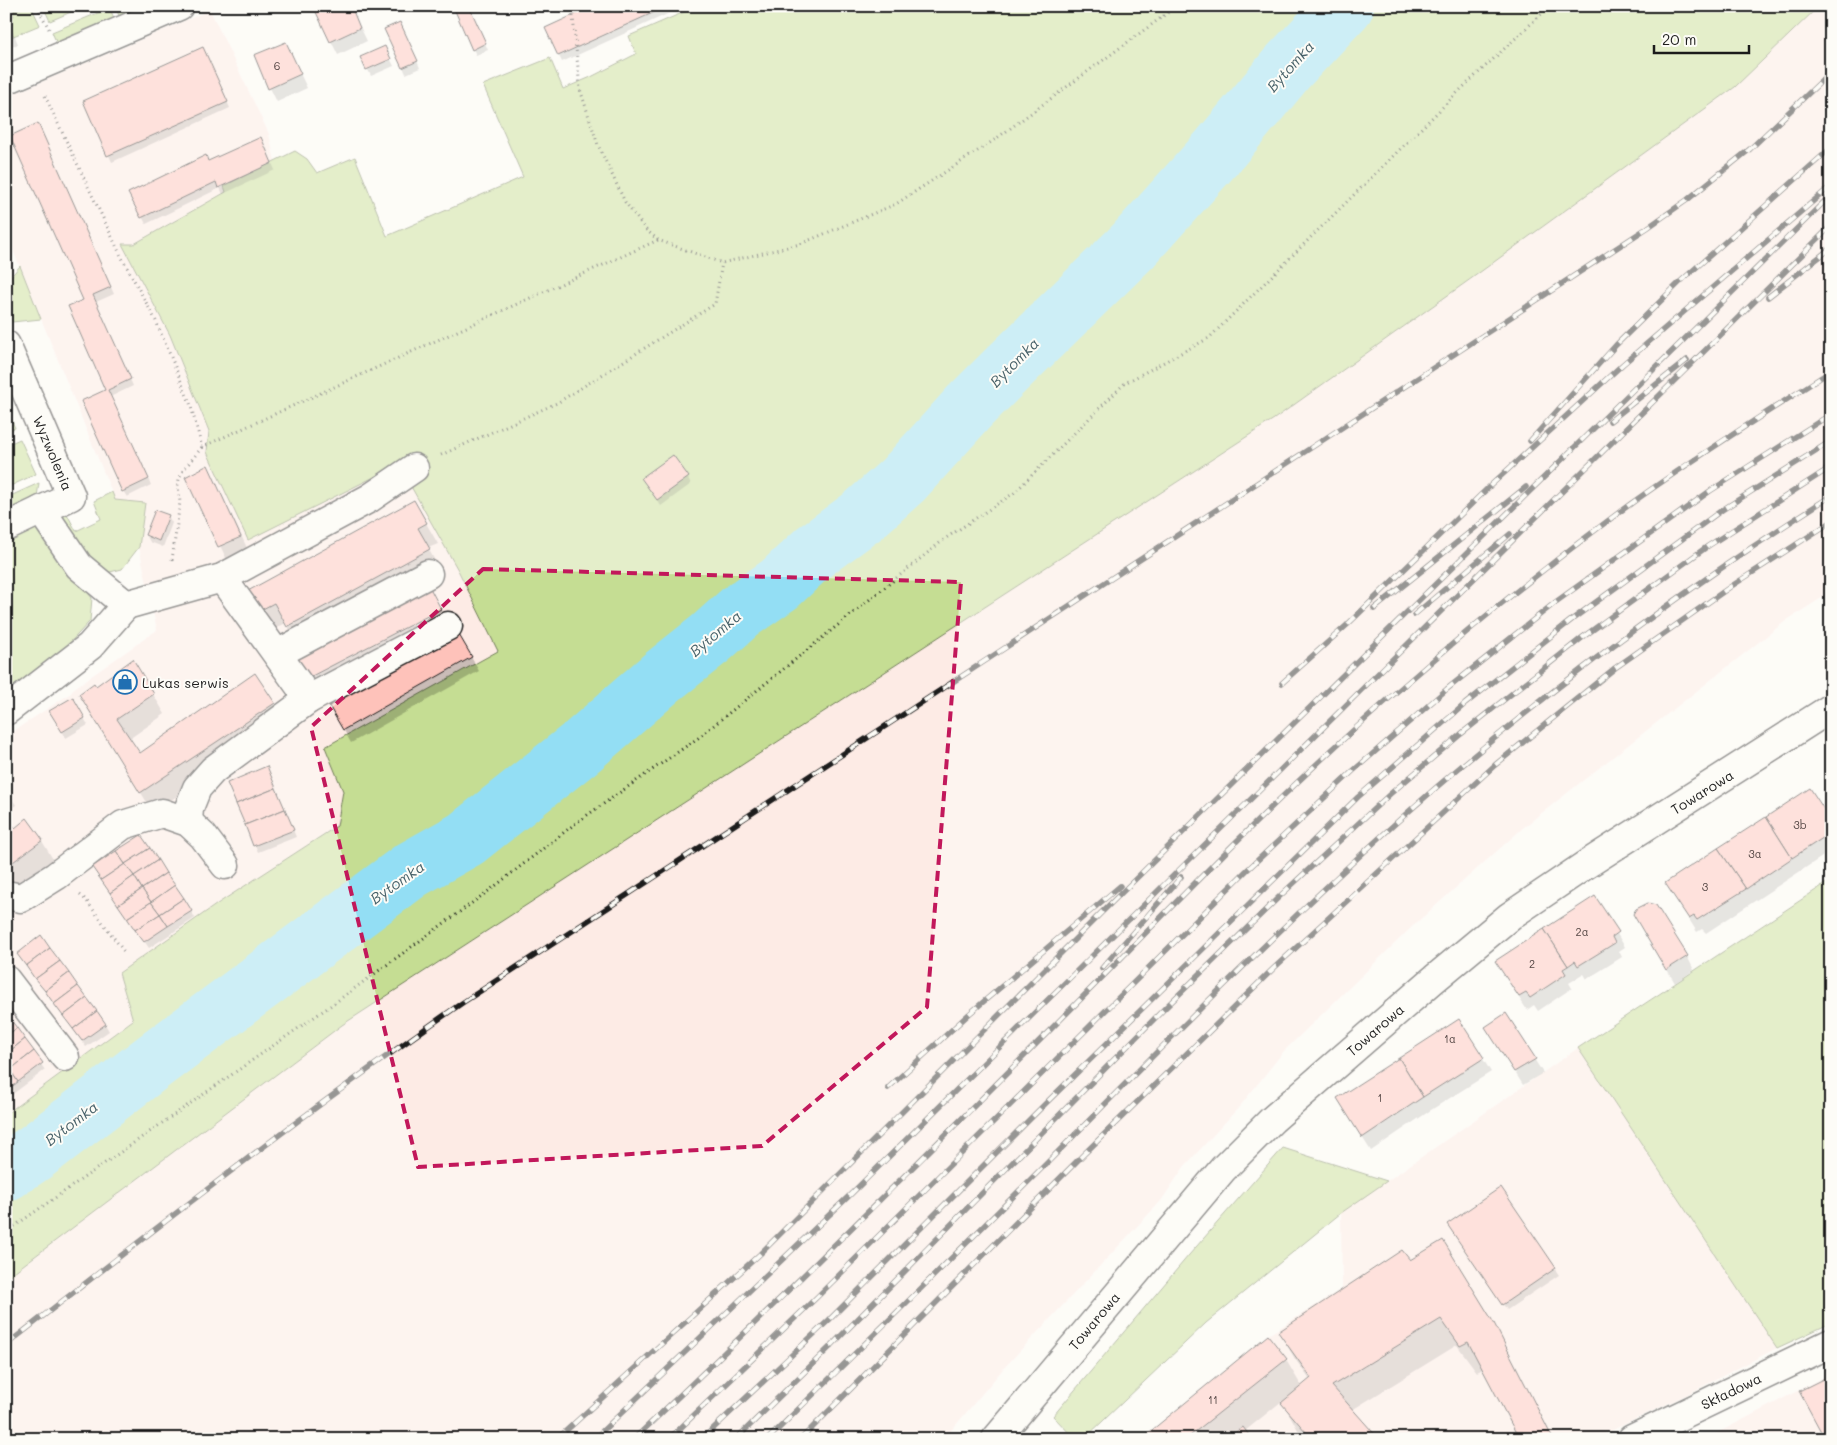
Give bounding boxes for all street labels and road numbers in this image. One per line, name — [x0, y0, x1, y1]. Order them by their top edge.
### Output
street label: Wyzwolenia — [29, 413, 77, 493]
street label: Towarowa — [1667, 765, 1737, 819]
street label: Towarowa — [1342, 1000, 1408, 1060]
street label: Towarowa — [1064, 1288, 1124, 1354]
street label: Składowa — [1698, 1368, 1764, 1414]

